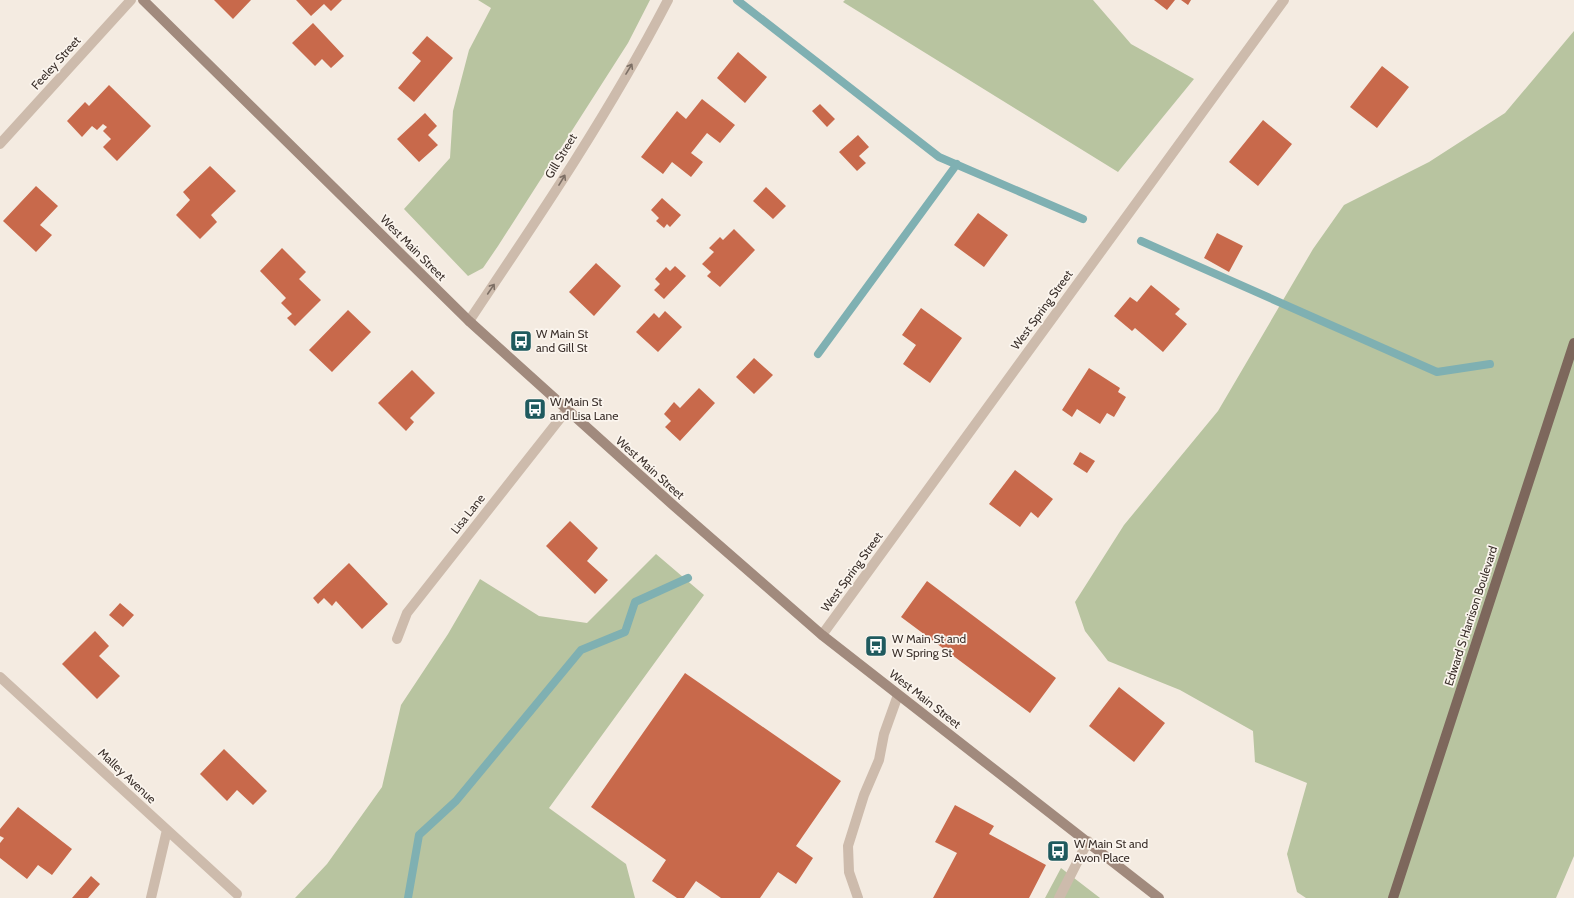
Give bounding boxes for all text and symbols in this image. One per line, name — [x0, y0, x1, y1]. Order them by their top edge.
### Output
street label: Feeley Street — [28, 33, 83, 92]
one-way arrow — [626, 63, 634, 75]
street label: Gill Street — [541, 131, 580, 181]
one-way arrow — [558, 175, 566, 186]
street label: West Main Street — [377, 212, 449, 284]
street label: West Spring Street — [1008, 267, 1076, 353]
one-way arrow — [487, 284, 495, 295]
place label: W Main St and Gill St — [536, 326, 588, 355]
bus stop icon: W Main St and Gill St — [508, 328, 534, 354]
place label: W Main St and Lisa Lane — [550, 394, 618, 423]
bus stop icon: W Main St and Lisa Lane — [522, 396, 548, 422]
street label: West Main Street — [613, 433, 688, 502]
street label: Lisa Lane — [447, 491, 488, 537]
street label: West Spring Street — [818, 529, 886, 615]
street label: Edward S Harrison Boulevard — [1441, 544, 1500, 688]
place label: W Main St and W Spring St — [892, 631, 966, 660]
bus stop icon: W Main St and W Spring St — [863, 633, 889, 659]
street label: West Main Street — [886, 666, 964, 731]
street label: Malley Avenue — [95, 745, 159, 806]
place label: W Main St and Avon Place — [1074, 836, 1148, 865]
bus stop icon: W Main St and Avon Place — [1045, 838, 1071, 864]

